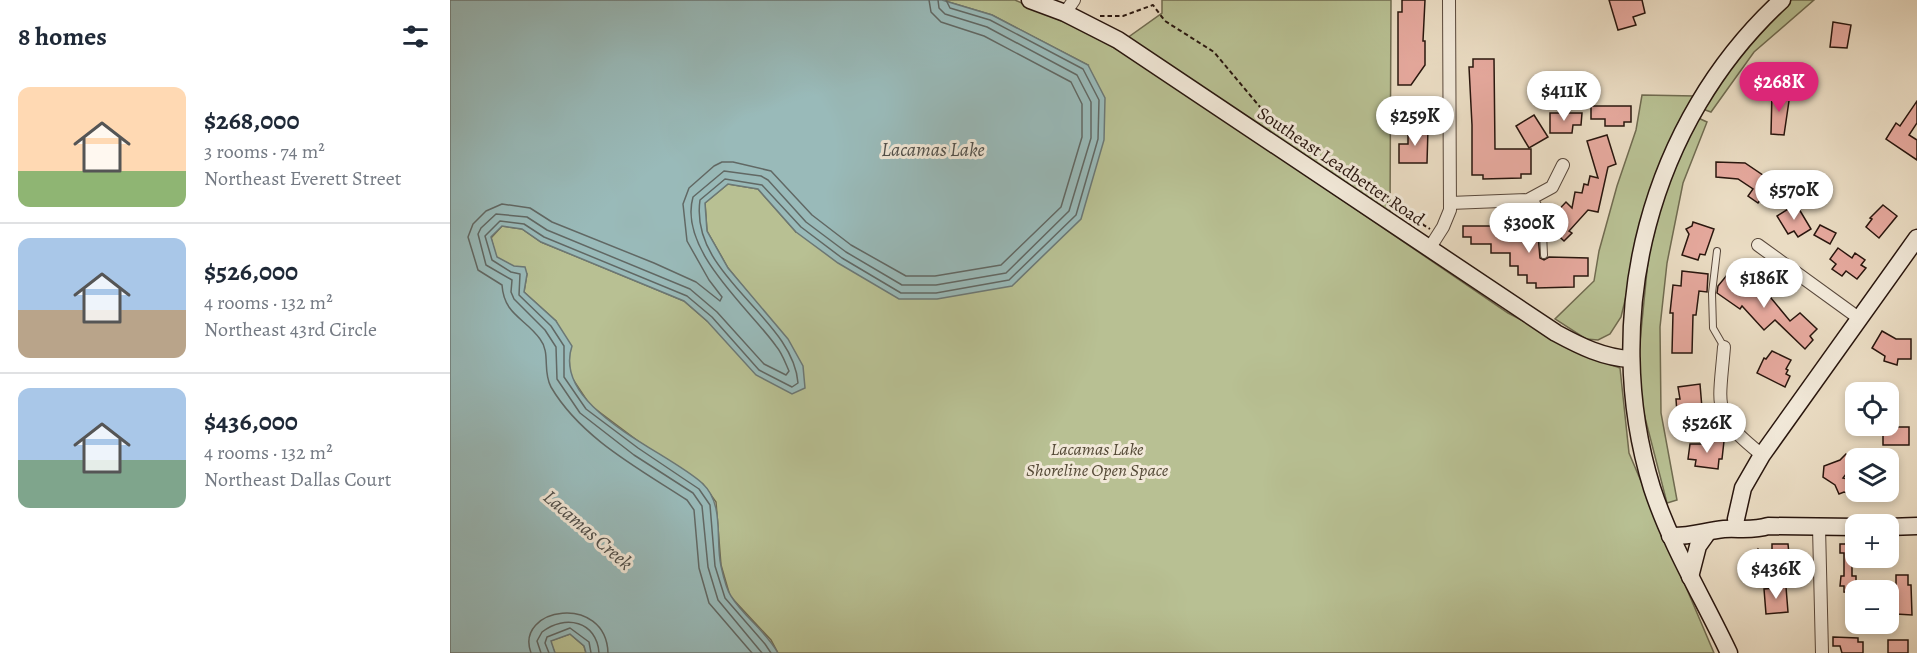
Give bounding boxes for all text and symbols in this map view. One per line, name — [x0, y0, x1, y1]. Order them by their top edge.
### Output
text: 8 homes — [18, 19, 107, 54]
icon: filters — [399, 20, 432, 53]
pin: $268K — [1737, 62, 1821, 113]
text: $268K — [1753, 68, 1805, 95]
pin: $411K — [1522, 71, 1606, 122]
text: $411K — [1541, 77, 1587, 104]
pin: $259K — [1373, 96, 1457, 147]
street label: Southeast Leadbetter Road — [1253, 101, 1430, 231]
text: $259K — [1390, 102, 1440, 129]
text: $268,000 — [204, 103, 300, 138]
icon: home — [66, 111, 138, 183]
water label: Lacamas Lake — [881, 136, 985, 163]
text: 3 rooms · 74 m² — [204, 138, 325, 165]
text: Northeast Everett Street — [204, 165, 401, 192]
pin: $570K — [1752, 170, 1836, 221]
text: $570K — [1769, 176, 1819, 203]
pin: $300K — [1487, 203, 1571, 254]
text: $300K — [1503, 209, 1555, 236]
text: $526,000 — [204, 254, 298, 289]
pin: $186K — [1722, 258, 1806, 309]
icon: home — [66, 262, 138, 334]
text: $186K — [1740, 264, 1788, 291]
text: 4 rooms · 132 m² — [204, 289, 333, 316]
text: Northeast 43rd Circle — [204, 316, 377, 343]
map controls — [1845, 382, 1899, 634]
button: locate — [1845, 382, 1899, 436]
pin: $526K — [1665, 403, 1749, 454]
text: $436,000 — [204, 404, 298, 439]
text: $526K — [1682, 409, 1732, 436]
icon: home — [66, 412, 138, 484]
park label: Lacamas Lake Shoreline Open Space — [1026, 437, 1169, 482]
text: 4 rooms · 132 m² — [204, 439, 333, 466]
button: layers — [1845, 448, 1899, 502]
text: Northeast Dallas Court — [204, 466, 391, 493]
water label: Lacamas Creek — [537, 484, 639, 576]
button: + — [1845, 514, 1899, 568]
pin: $436K — [1734, 549, 1818, 600]
text: $436K — [1751, 555, 1801, 582]
button: − — [1845, 580, 1899, 634]

